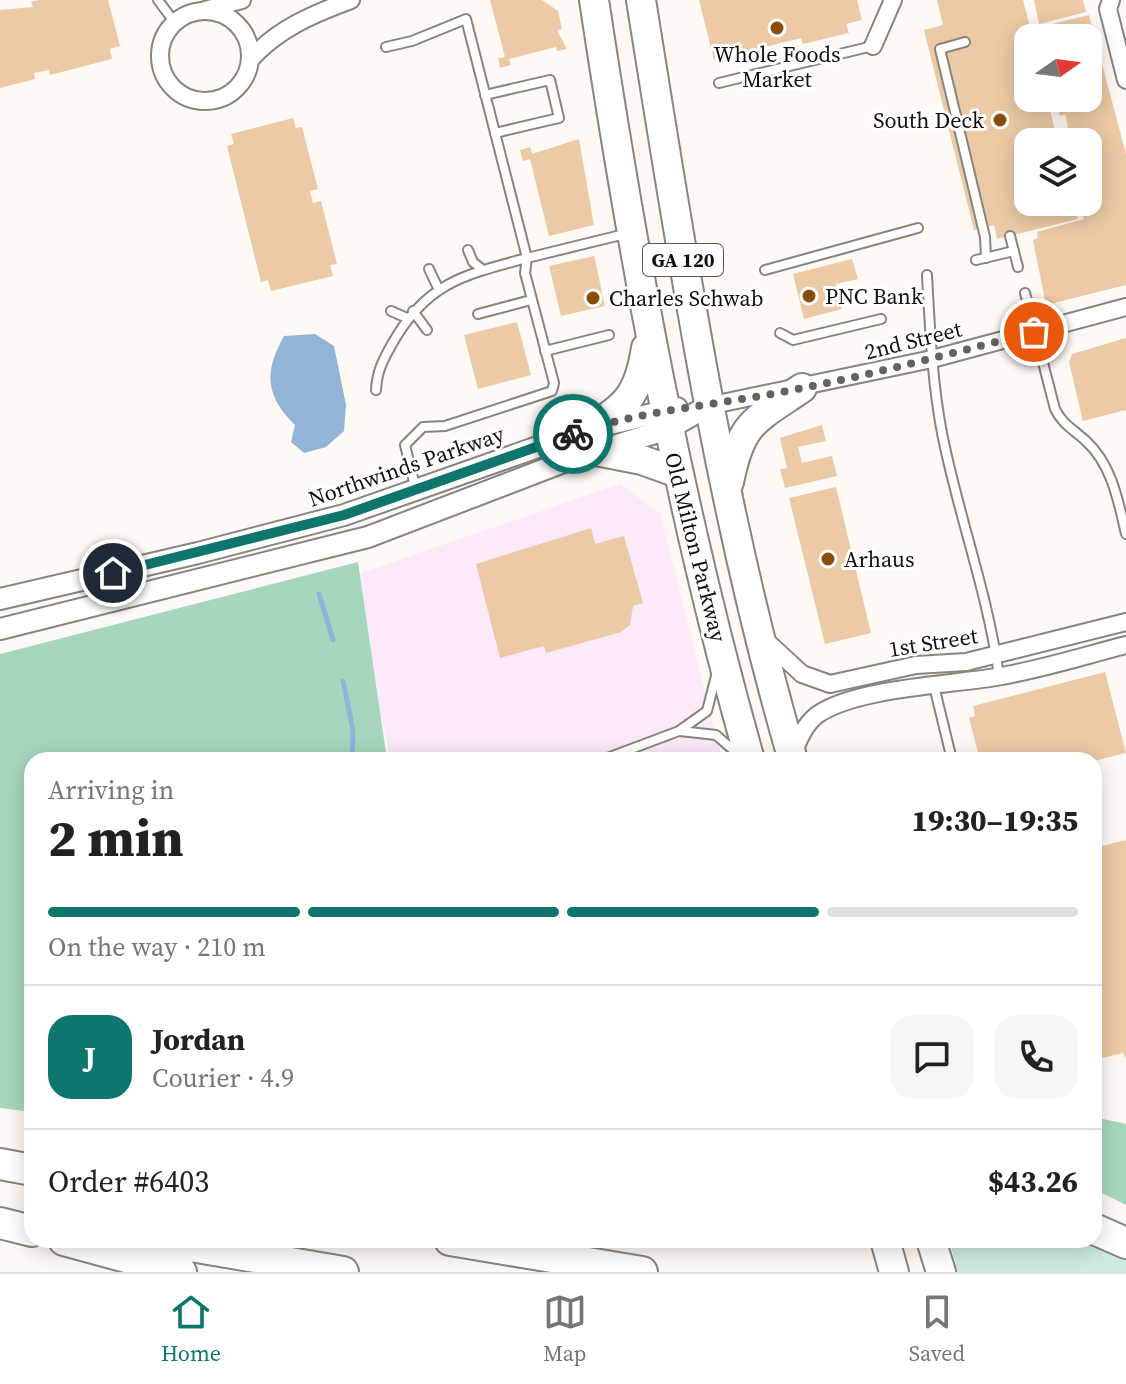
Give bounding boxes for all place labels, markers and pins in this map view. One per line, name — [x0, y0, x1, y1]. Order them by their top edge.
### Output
marker: Whole Foods Market — [768, 19, 786, 37]
place label: Whole Foods Market — [713, 39, 841, 94]
place label: South Deck — [873, 105, 985, 135]
marker: South Deck — [991, 111, 1009, 129]
place label: PNC Bank — [825, 281, 924, 311]
place label: Charles Schwab — [609, 283, 763, 313]
marker: PNC Bank — [800, 287, 818, 305]
marker: Charles Schwab — [584, 289, 602, 307]
pin — [1000, 298, 1068, 366]
pin — [79, 539, 147, 607]
place label: Arhaus — [844, 544, 914, 574]
marker: Arhaus — [819, 550, 837, 568]

